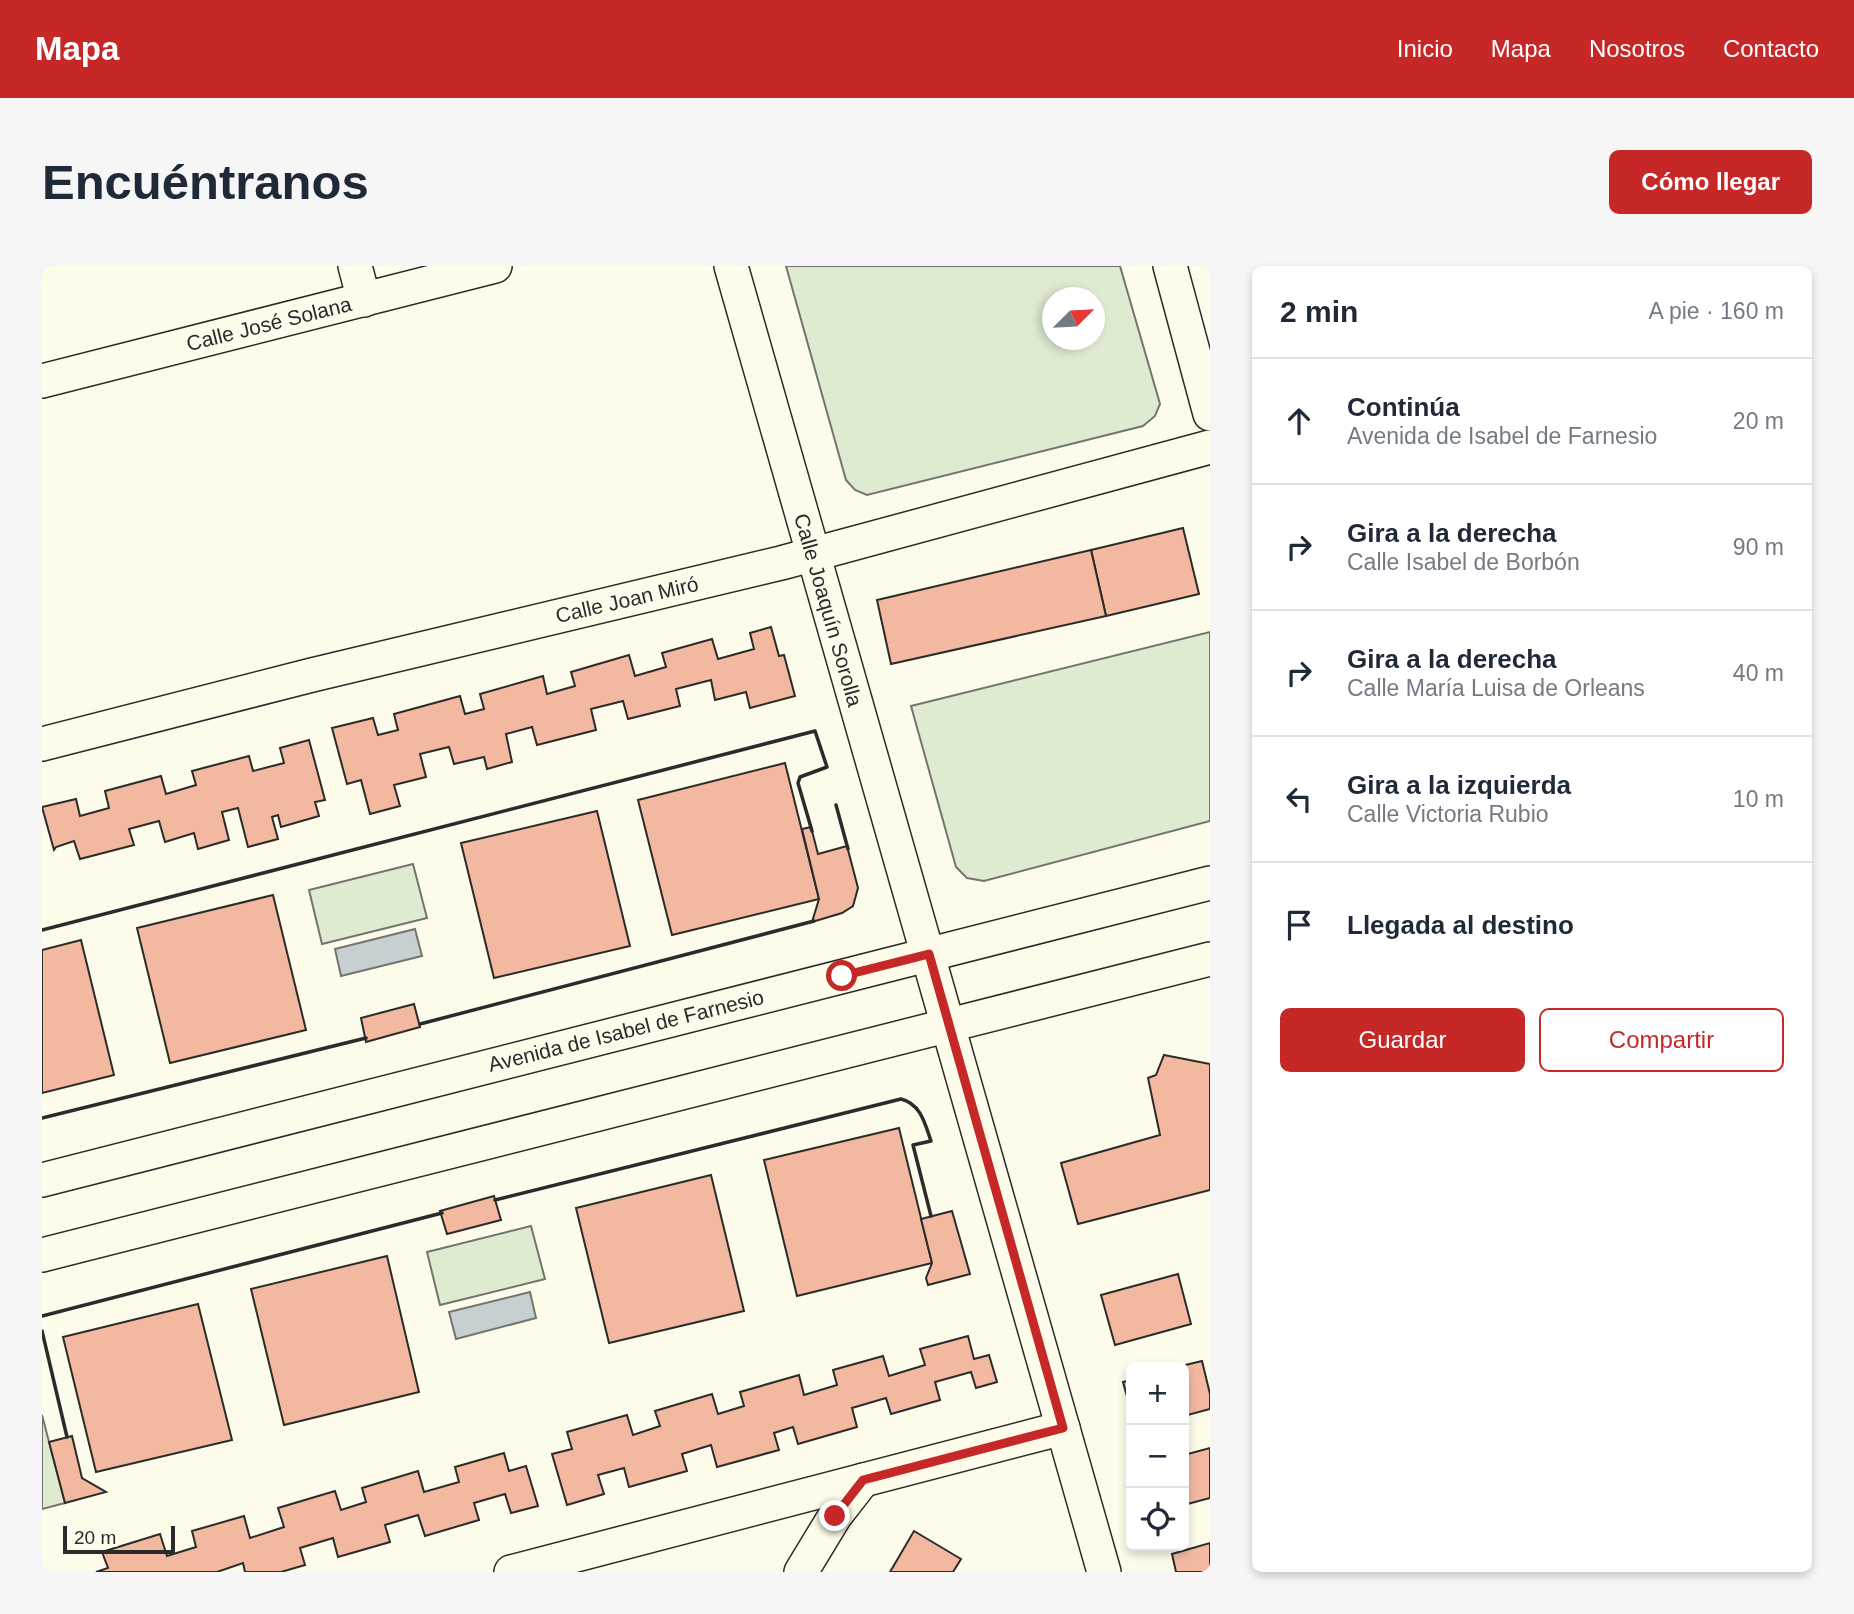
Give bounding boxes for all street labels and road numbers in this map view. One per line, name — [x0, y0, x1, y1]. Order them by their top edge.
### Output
street label: Calle José Solana — [184, 292, 354, 355]
street label: Calle Joaquín Sorolla — [790, 511, 867, 709]
street label: Calle Joan Miró — [553, 572, 701, 627]
street label: Avenida de Isabel de Farnesio — [486, 985, 766, 1076]

